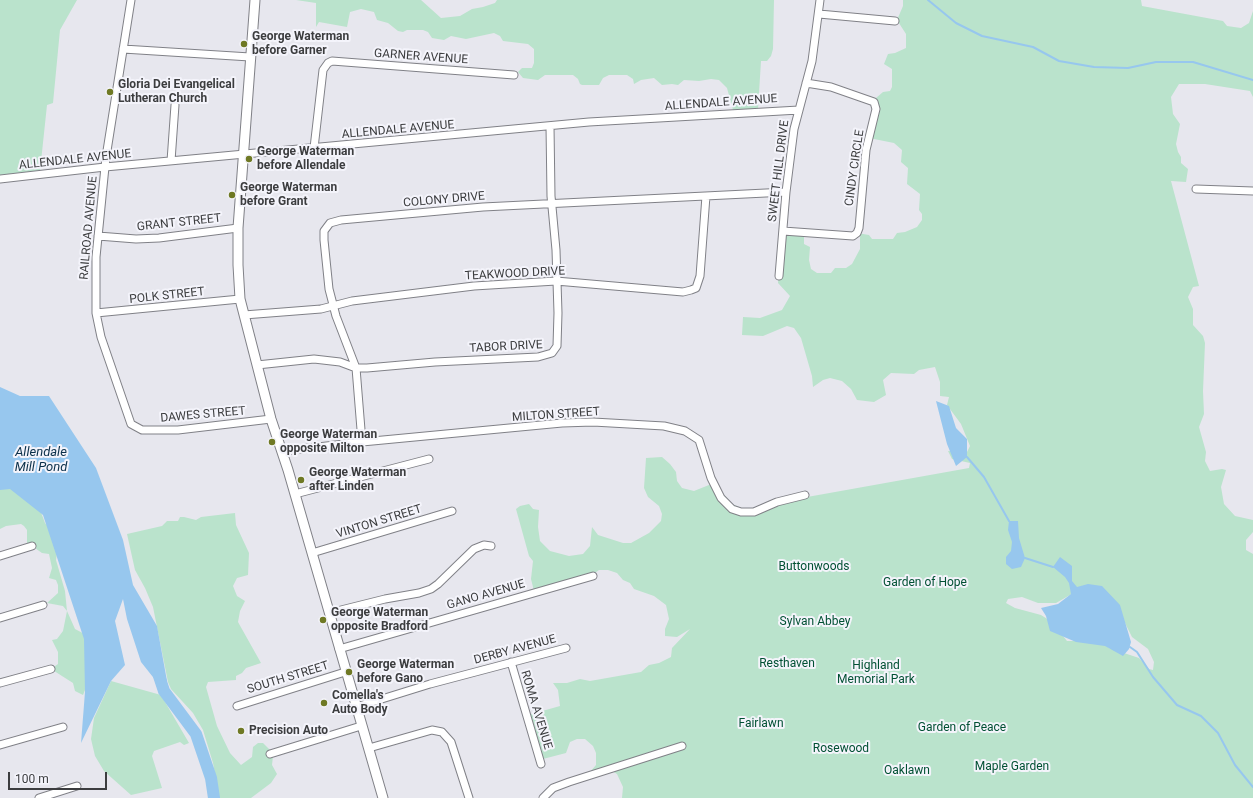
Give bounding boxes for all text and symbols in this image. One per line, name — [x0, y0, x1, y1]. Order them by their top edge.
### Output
place label: George Waterman before Garner — [252, 30, 349, 58]
marker: George Waterman before Garner — [239, 39, 249, 49]
street label: GARNER AVENUE — [374, 47, 468, 67]
place label: Gloria Dei Evangelical Lutheran Church — [118, 78, 235, 106]
marker: Gloria Dei Evangelical Lutheran Church — [105, 87, 115, 97]
street label: ALLENDALE AVENUE — [664, 92, 778, 114]
street label: ALLENDALE AVENUE — [341, 118, 455, 142]
street label: SWEET HILL DRIVE — [766, 119, 792, 223]
street label: CINDY CIRCLE — [843, 129, 867, 207]
place label: George Waterman before Allendale — [257, 145, 354, 173]
street label: ALLENDALE AVENUE — [18, 147, 132, 173]
marker: George Waterman before Allendale — [244, 154, 254, 164]
street label: RAILROAD AVENUE — [77, 176, 101, 280]
place label: George Waterman before Grant — [240, 181, 337, 209]
street label: COLONY DRIVE — [403, 189, 485, 211]
marker: George Waterman before Grant — [227, 190, 237, 200]
street label: GRANT STREET — [136, 211, 222, 235]
street label: TEAKWOOD DRIVE — [465, 264, 565, 284]
street label: POLK STREET — [129, 285, 205, 307]
street label: TABOR DRIVE — [469, 338, 543, 356]
street label: DAWES STREET — [160, 404, 246, 426]
street label: MILTON STREET — [512, 405, 600, 425]
place label: George Waterman opposite Milton — [280, 428, 377, 456]
marker: George Waterman opposite Milton — [267, 437, 277, 447]
water label: Allendale Mill Pond — [15, 445, 67, 476]
place label: George Waterman after Linden — [309, 466, 406, 494]
marker: George Waterman after Linden — [296, 475, 306, 485]
street label: VINTON STREET — [334, 502, 424, 542]
park label: Buttonwoods — [779, 560, 849, 574]
park label: Garden of Hope — [883, 576, 967, 590]
street label: GANO AVENUE — [445, 577, 527, 613]
place label: George Waterman opposite Bradford — [331, 606, 428, 634]
marker: George Waterman opposite Bradford — [318, 615, 328, 625]
park label: Sylvan Abbey — [780, 615, 850, 629]
street label: DERBY AVENUE — [472, 632, 558, 668]
park label: Resthaven — [759, 657, 815, 671]
place label: George Waterman before Gano — [357, 658, 454, 686]
street label: SOUTH STREET — [246, 659, 330, 697]
park label: Highland Memorial Park — [837, 659, 915, 687]
marker: George Waterman before Gano — [344, 667, 354, 677]
street label: ROMA AVENUE — [517, 669, 555, 751]
place label: Comella's Auto Body — [332, 689, 388, 717]
marker: Comella's Auto Body — [319, 698, 329, 708]
park label: Fairlawn — [738, 717, 784, 731]
park label: Garden of Peace — [918, 721, 1006, 735]
place label: Precision Auto — [249, 724, 328, 738]
marker: Precision Auto — [236, 726, 246, 736]
park label: Rosewood — [813, 742, 869, 756]
park label: Maple Garden — [975, 760, 1049, 774]
scale bar — [10, 764, 109, 790]
park label: Oaklawn — [884, 764, 930, 778]
text: 100 m — [15, 772, 49, 786]

